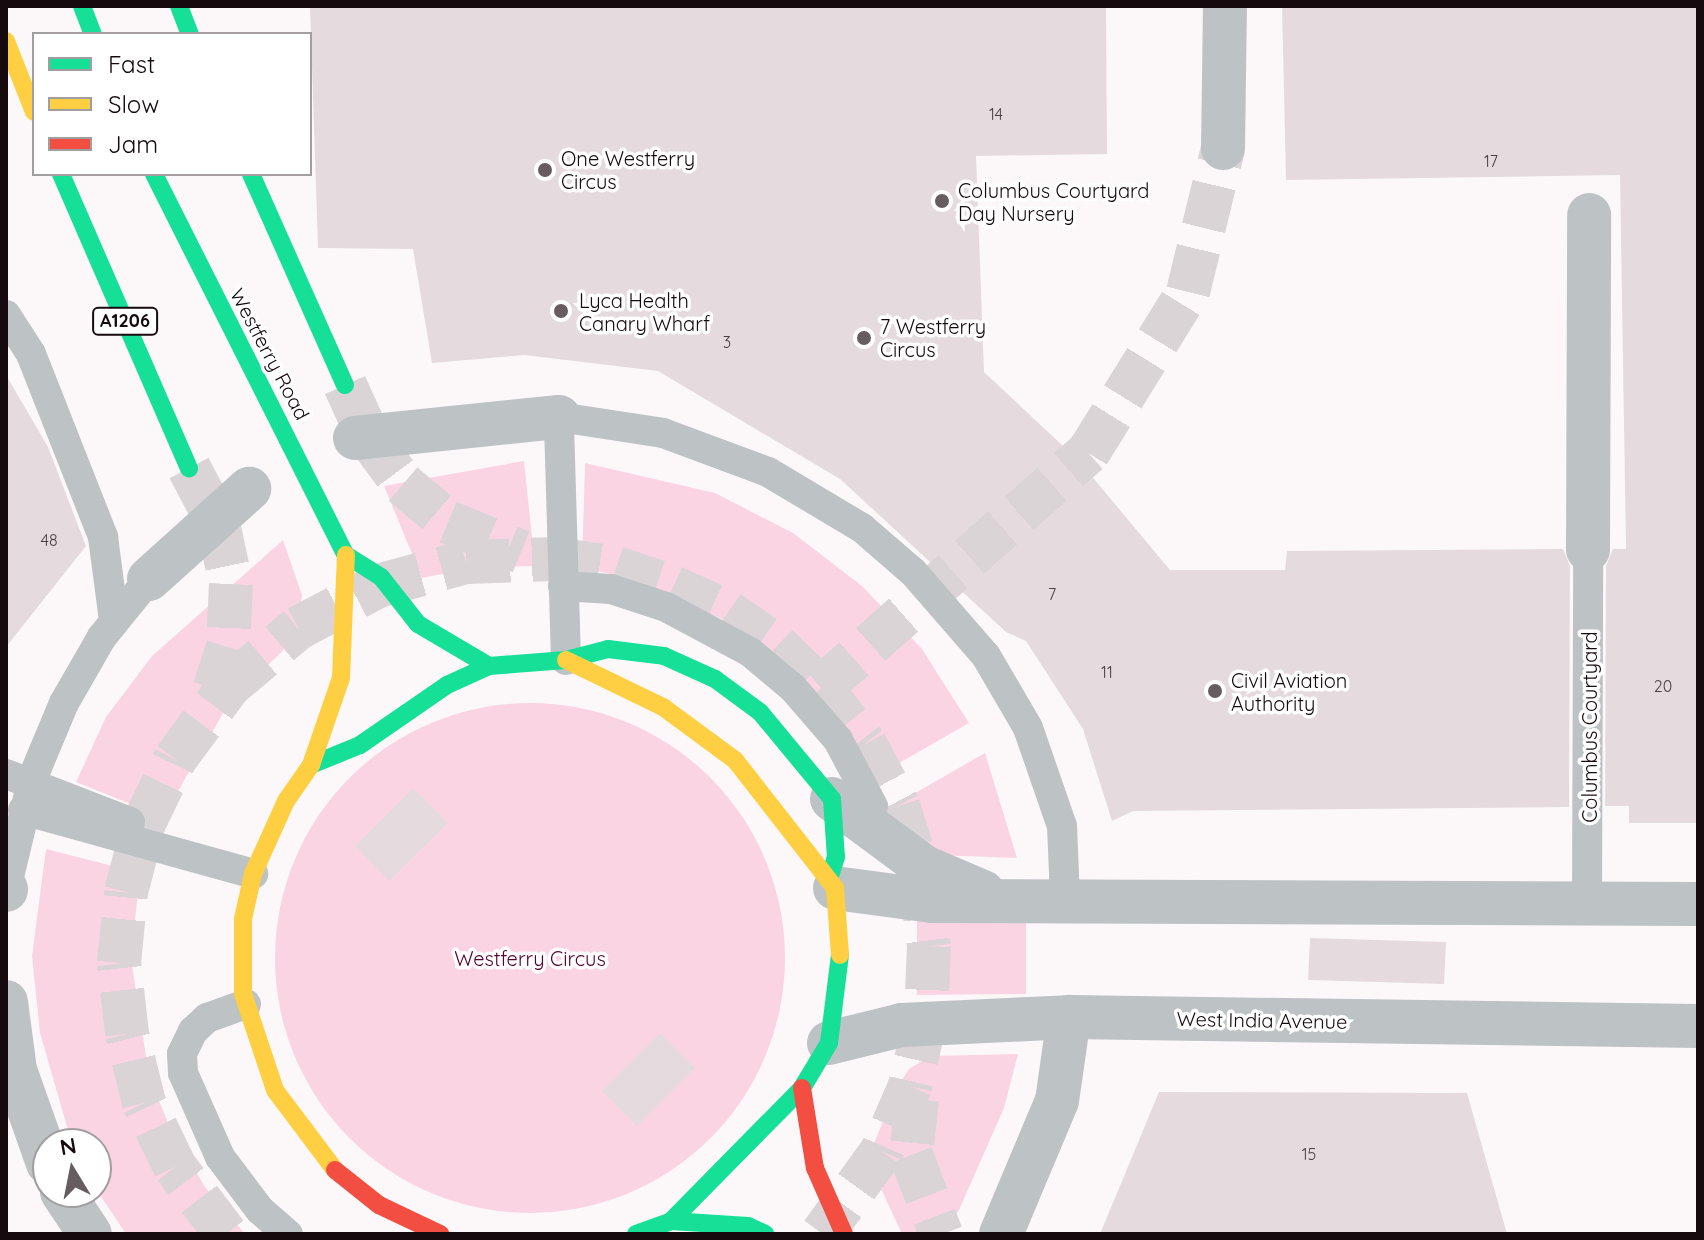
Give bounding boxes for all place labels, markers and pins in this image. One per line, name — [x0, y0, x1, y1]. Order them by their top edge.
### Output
place label: One Westferry Circus — [561, 146, 695, 193]
marker: One Westferry Circus — [536, 161, 554, 179]
place label: Columbus Courtyard Day Nursery — [958, 178, 1149, 225]
marker: Columbus Courtyard Day Nursery — [933, 192, 951, 210]
place label: Lyca Health Canary Wharf — [579, 288, 710, 335]
marker: Lyca Health Canary Wharf — [550, 300, 572, 322]
place label: 7 Westferry Circus — [880, 314, 986, 361]
marker: 7 Westferry Circus — [855, 329, 873, 347]
place label: Civil Aviation Authority — [1231, 668, 1347, 715]
marker: Civil Aviation Authority — [1206, 682, 1224, 700]

